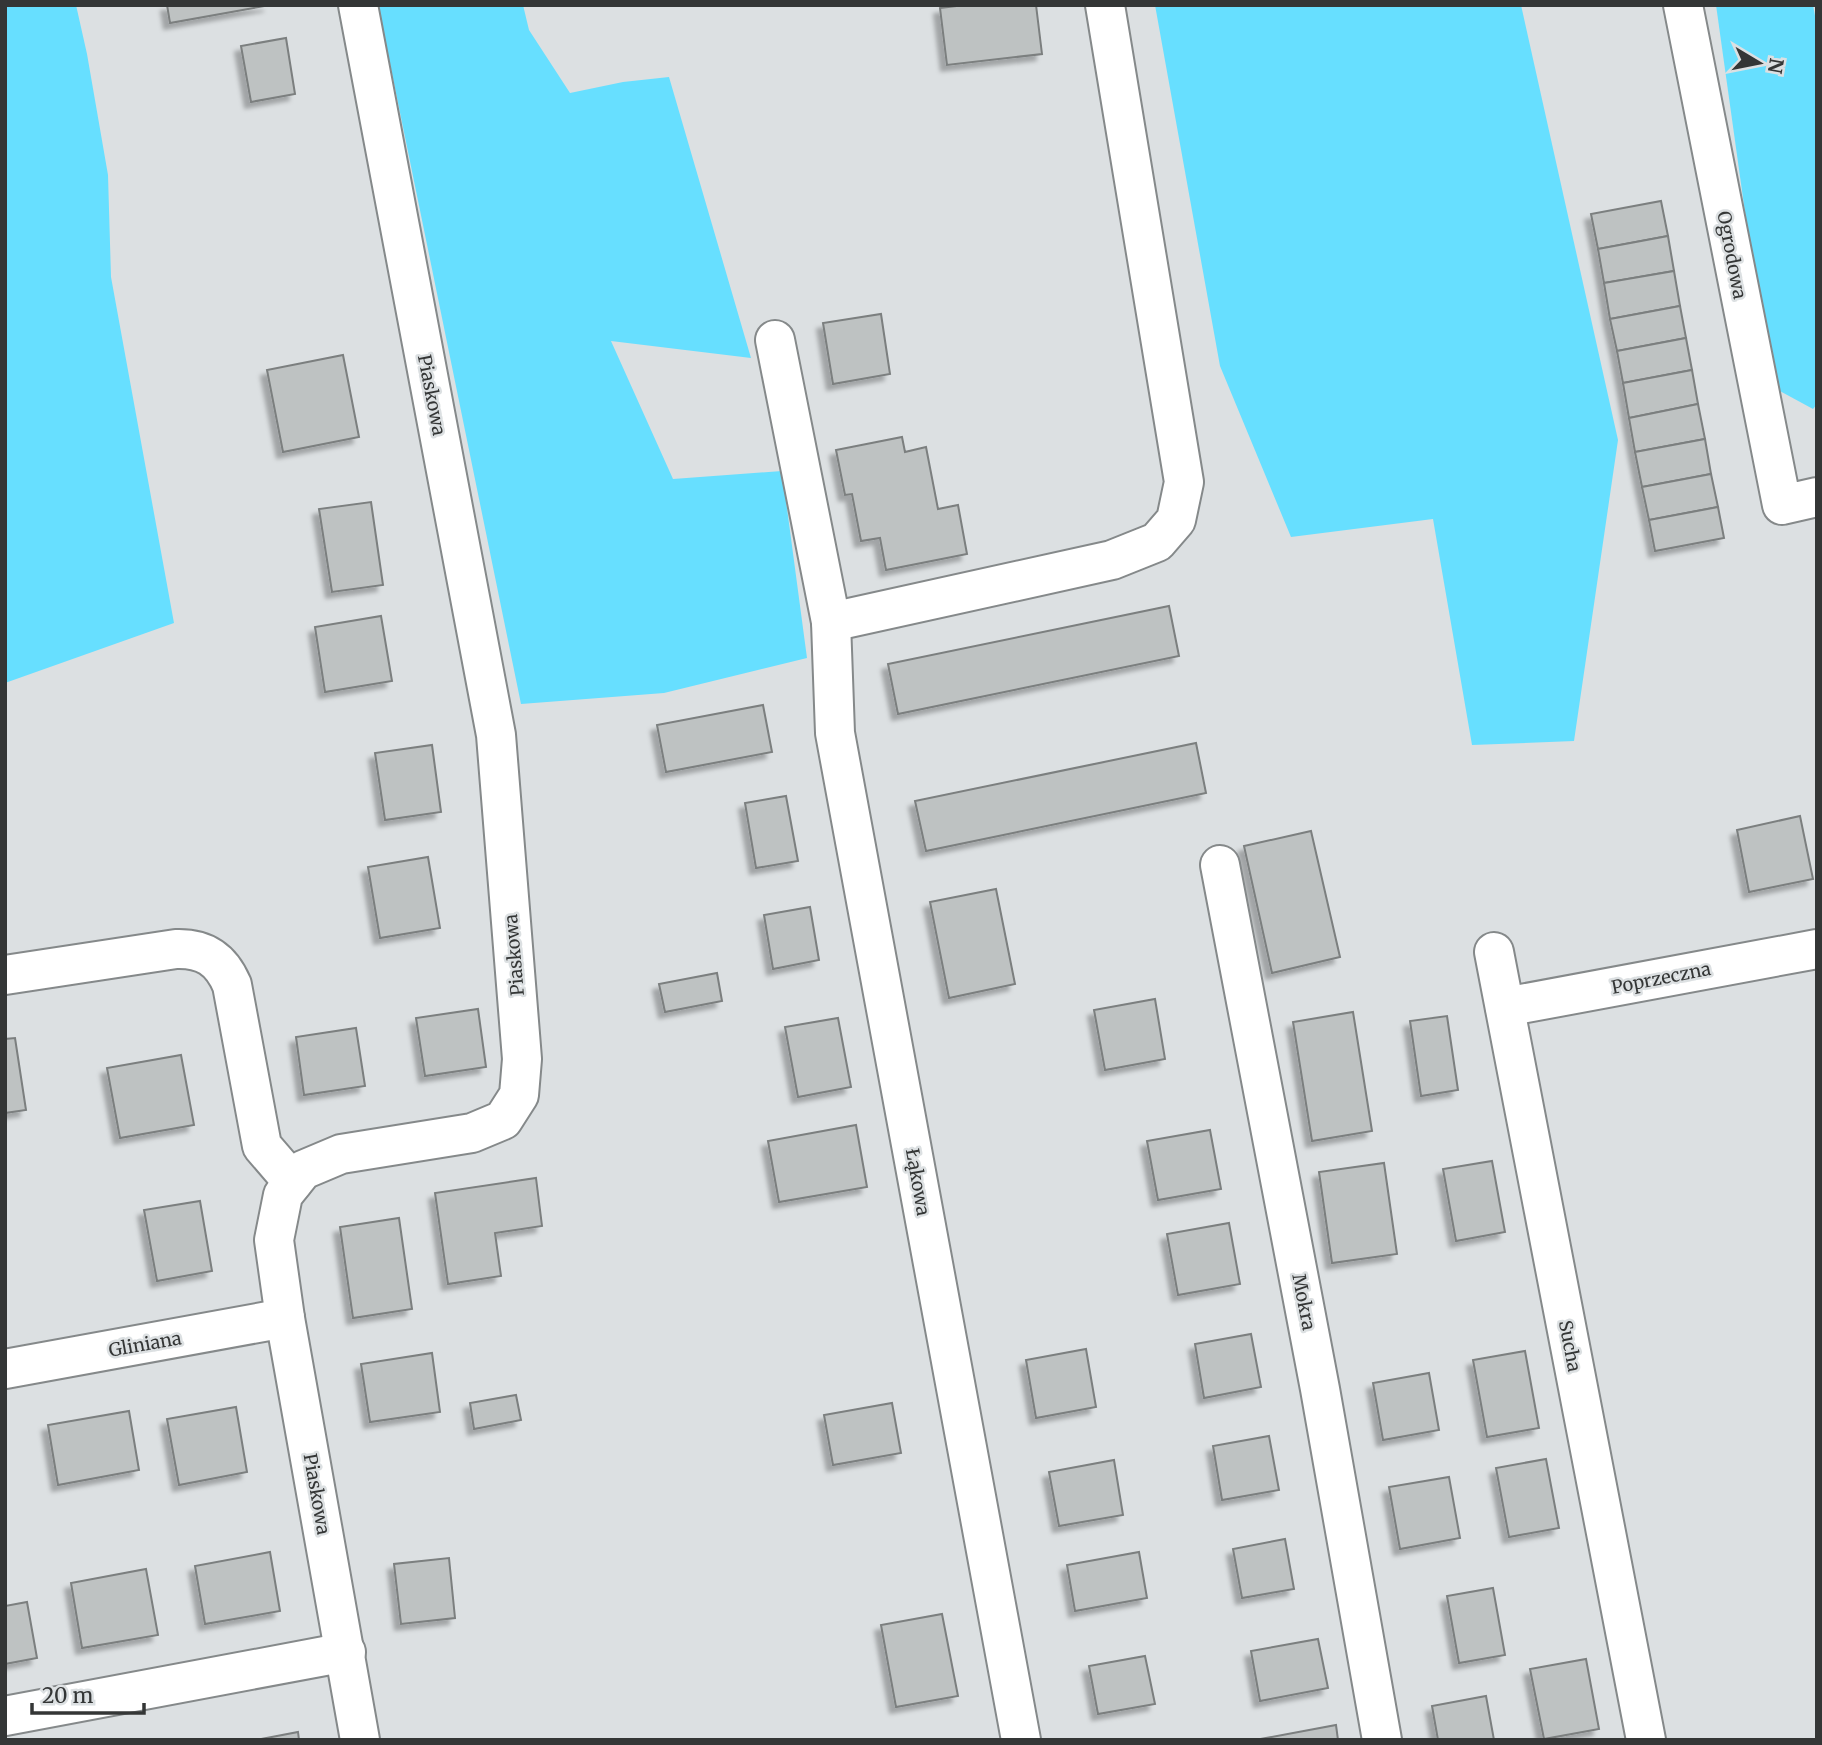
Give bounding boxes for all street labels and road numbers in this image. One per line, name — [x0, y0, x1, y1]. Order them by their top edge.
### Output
street label: Ogrodowa — [1712, 209, 1752, 301]
street label: Piaskowa — [413, 353, 451, 438]
street label: Piaskowa — [499, 913, 529, 997]
street label: Poprzeczna — [1609, 957, 1713, 999]
street label: Łąkowa — [901, 1147, 935, 1218]
street label: Mokra — [1287, 1272, 1321, 1333]
street label: Sucha — [1554, 1318, 1586, 1374]
street label: Gliniana — [107, 1326, 183, 1362]
street label: Piaskowa — [299, 1452, 335, 1537]

